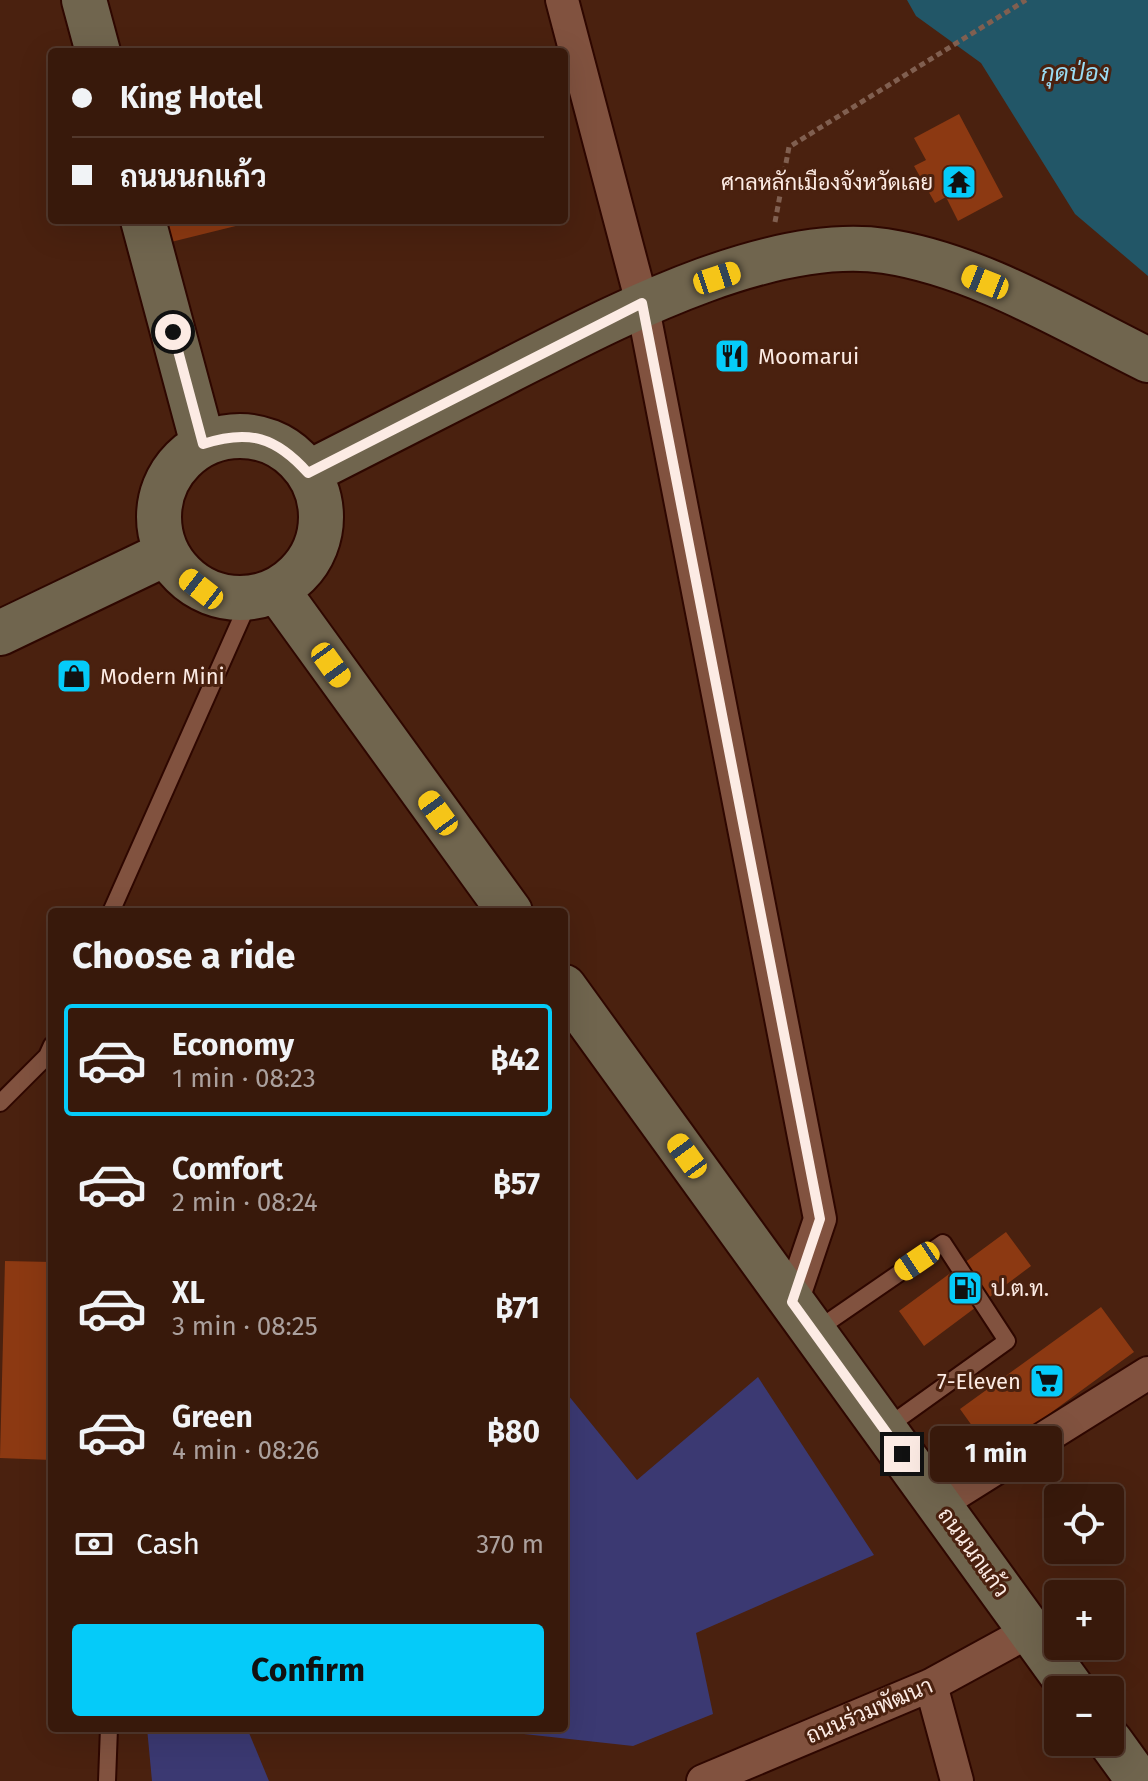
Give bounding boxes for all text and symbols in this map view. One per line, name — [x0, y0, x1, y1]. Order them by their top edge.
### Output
water label: กุดป่อง — [1041, 59, 1109, 89]
text: King Hotel — [120, 80, 262, 116]
text: ถนนนกแก้ว — [120, 159, 267, 195]
temple icon: ศาลหลักเมืองจังหวัดเลย — [940, 163, 978, 201]
place label: ศาลหลักเมืองจังหวัดเลย — [721, 169, 933, 196]
car — [690, 259, 744, 297]
car — [958, 262, 1012, 302]
route start — [155, 314, 191, 350]
restaurant icon: Moomarui — [713, 337, 751, 375]
place label: Moomarui — [758, 343, 859, 370]
car — [175, 565, 227, 613]
car — [307, 639, 355, 691]
shop icon: Modern Mini — [55, 657, 93, 695]
place label: Modern Mini — [100, 663, 225, 690]
car — [414, 787, 462, 839]
text: Choose a ride — [72, 934, 295, 978]
icon: car — [76, 1024, 148, 1096]
text: Economy — [172, 1027, 294, 1063]
text: ฿42 — [490, 1042, 540, 1078]
text: 1 min · 08:23 — [172, 1063, 316, 1094]
car — [663, 1130, 711, 1182]
icon: car — [76, 1148, 148, 1220]
text: Comfort — [172, 1151, 283, 1187]
text: ฿57 — [493, 1166, 540, 1202]
text: 2 min · 08:24 — [172, 1187, 318, 1218]
car — [890, 1238, 944, 1284]
fuel station icon: ป.ต.ท. — [946, 1269, 984, 1307]
icon: car — [76, 1272, 148, 1344]
text: XL — [172, 1275, 205, 1311]
place label: ป.ต.ท. — [991, 1275, 1049, 1302]
text: ฿71 — [495, 1290, 540, 1326]
text: 3 min · 08:25 — [172, 1311, 318, 1342]
supermarket icon: 7-Eleven — [1028, 1362, 1066, 1400]
place label: 7-Eleven — [937, 1368, 1021, 1395]
icon: car — [76, 1396, 148, 1468]
text: Green — [172, 1399, 253, 1435]
text: ฿80 — [487, 1414, 540, 1450]
callout: 1 min — [930, 1426, 1062, 1482]
text: 4 min · 08:26 — [172, 1435, 319, 1466]
route end — [884, 1436, 920, 1472]
text: 1 min — [965, 1438, 1027, 1469]
map controls — [1044, 1484, 1124, 1756]
button: locate — [1044, 1484, 1124, 1564]
street label: ถนนนกแก้ว — [932, 1502, 1016, 1602]
icon: cash — [72, 1522, 116, 1566]
text: Cash — [136, 1526, 200, 1562]
text: 370 m — [476, 1529, 544, 1560]
button: + — [1044, 1580, 1124, 1660]
button: Confirm — [72, 1624, 544, 1716]
street label: ถนนร่วมพัฒนา — [802, 1672, 937, 1749]
button: − — [1044, 1676, 1124, 1756]

